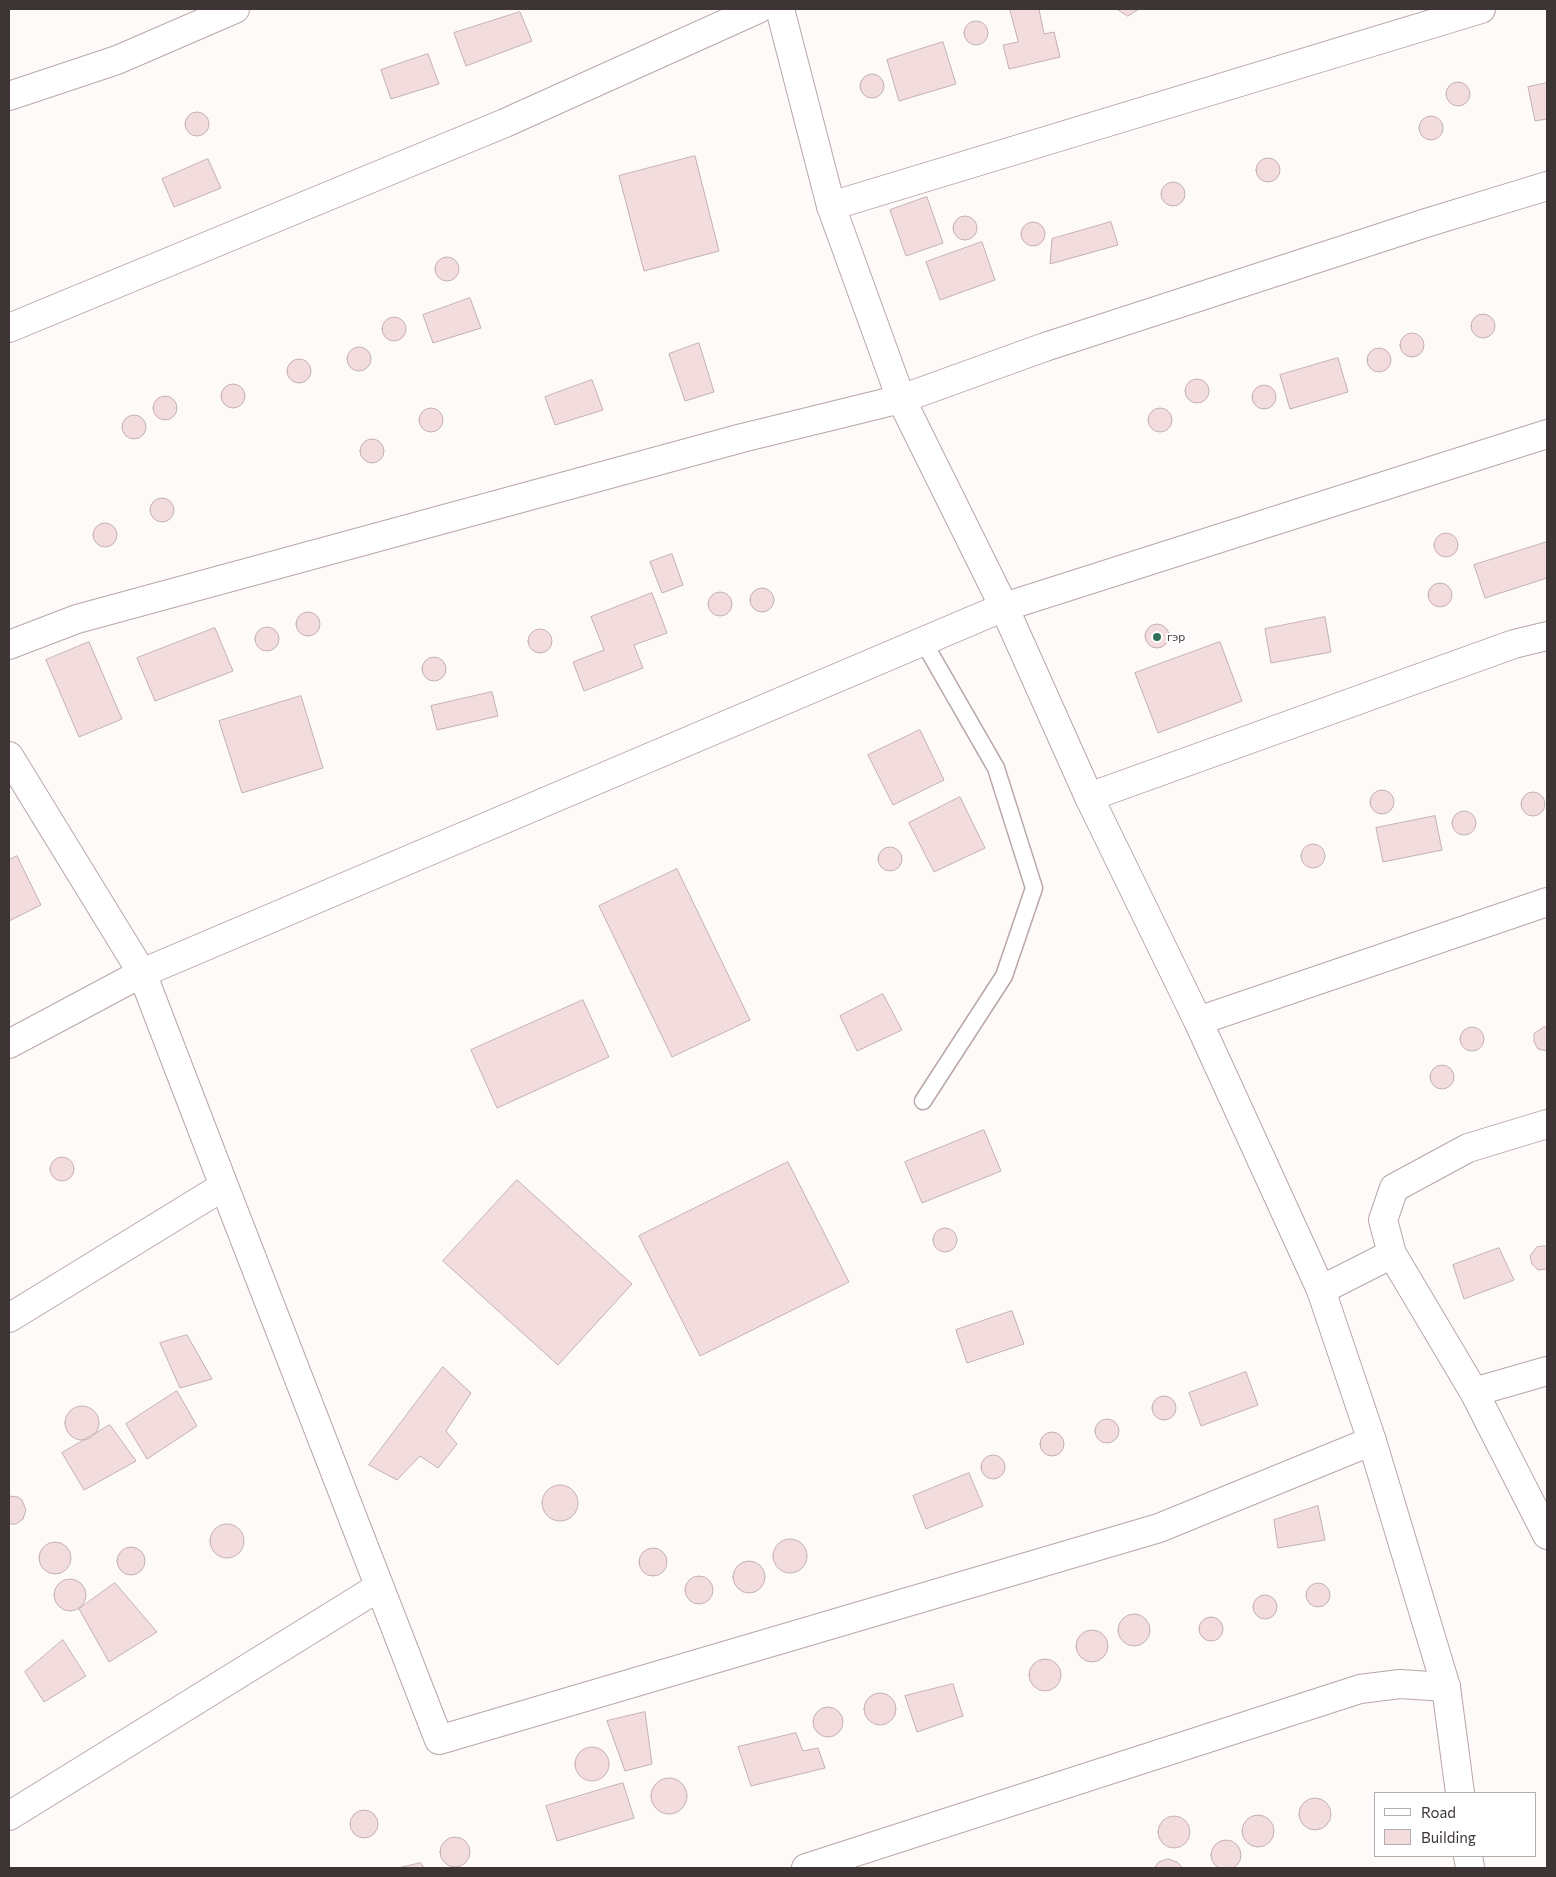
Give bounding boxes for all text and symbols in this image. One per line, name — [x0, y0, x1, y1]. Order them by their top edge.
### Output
place label: гэр — [1167, 630, 1185, 644]
marker: гэр — [1151, 631, 1163, 643]
legend — [1374, 1792, 1536, 1857]
text: Road — [1421, 1803, 1456, 1821]
text: Building — [1421, 1828, 1476, 1846]

